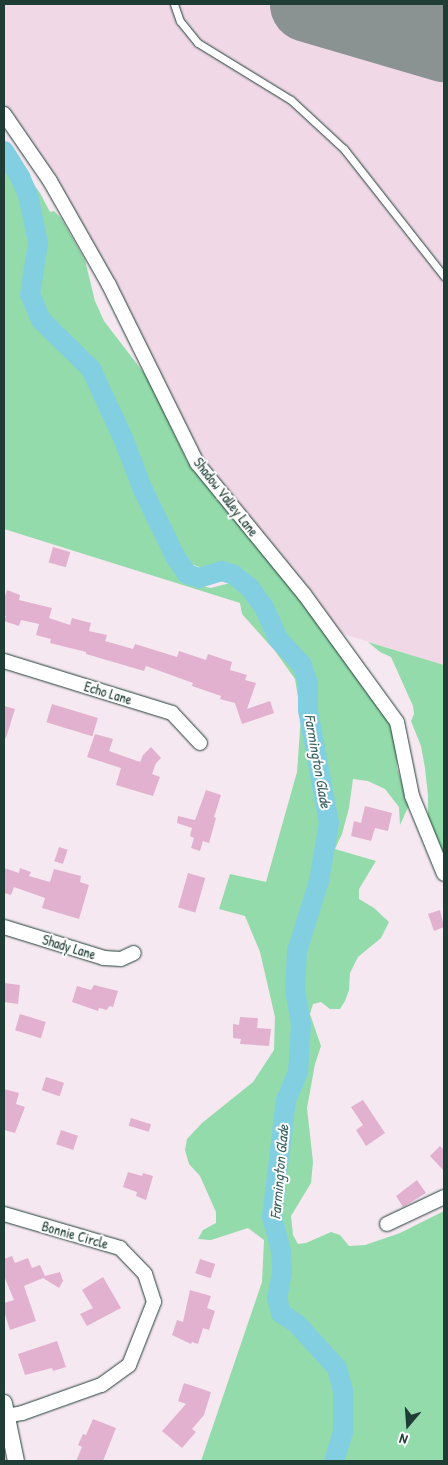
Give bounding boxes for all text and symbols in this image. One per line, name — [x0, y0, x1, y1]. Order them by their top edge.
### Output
street label: Shadow Valley Lane — [190, 454, 262, 540]
street label: Echo Lane — [82, 678, 134, 708]
water label: Farmington Glade — [301, 713, 335, 809]
street label: Shady Lane — [40, 931, 98, 963]
water label: Farmington Glade — [266, 1124, 292, 1220]
street label: Bonnie Circle — [40, 1218, 110, 1252]
north arrow — [383, 1400, 433, 1450]
text: N — [397, 1430, 410, 1450]

